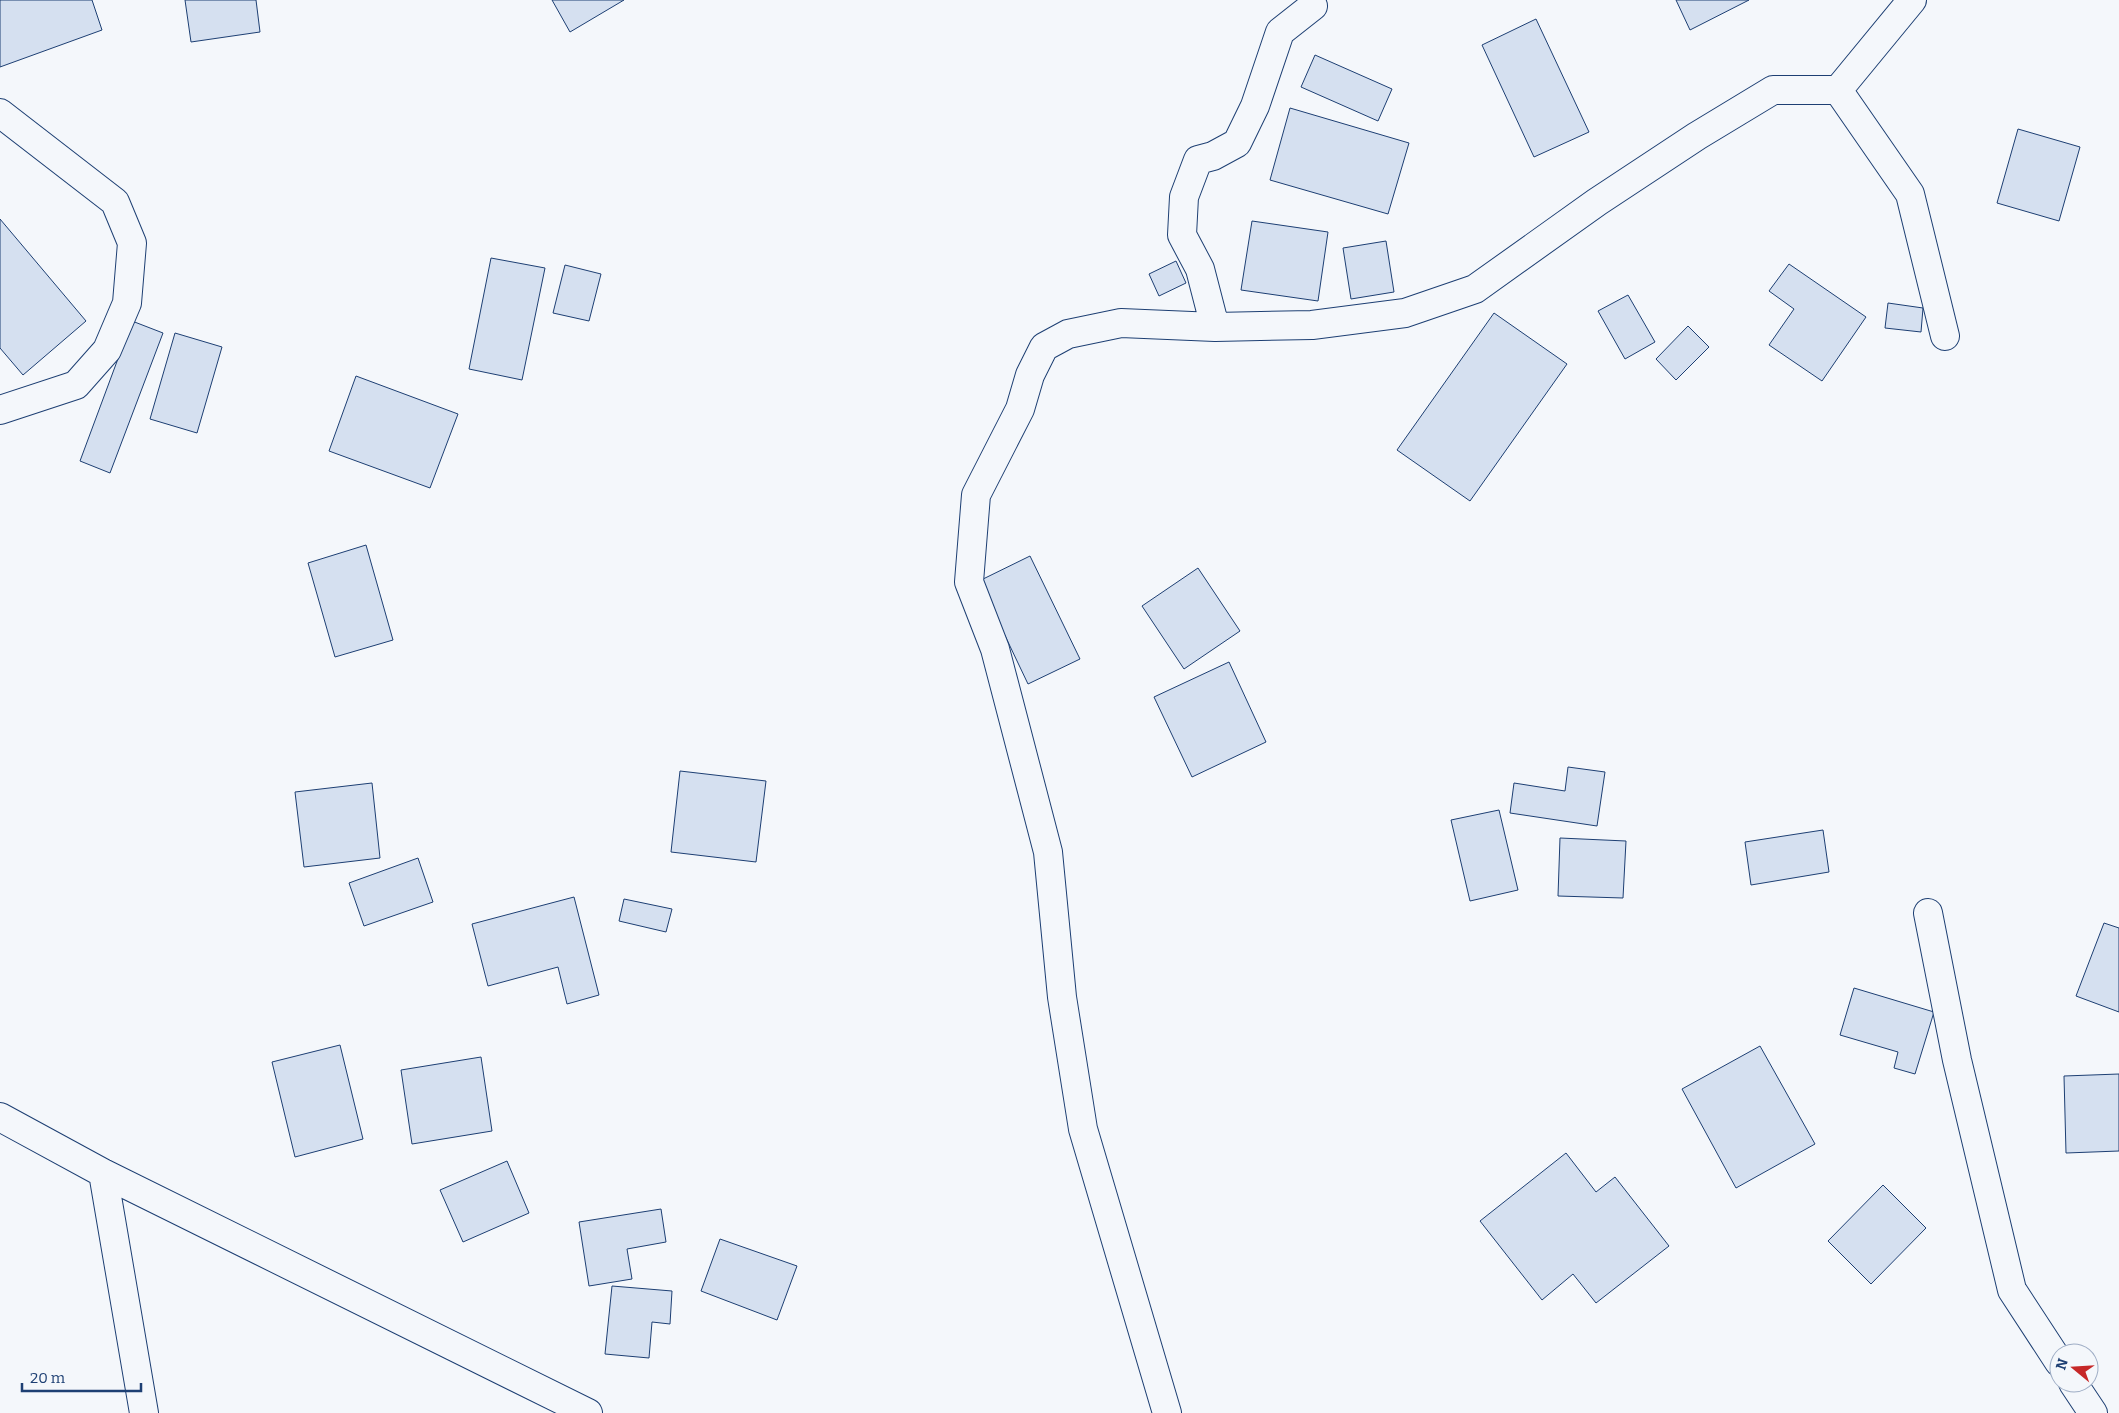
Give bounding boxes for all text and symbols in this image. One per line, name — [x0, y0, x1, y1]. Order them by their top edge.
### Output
north arrow — [2049, 1343, 2099, 1393]
text: N — [2052, 1356, 2072, 1372]
scale bar — [22, 1360, 141, 1392]
text: 20 m — [30, 1369, 66, 1387]

